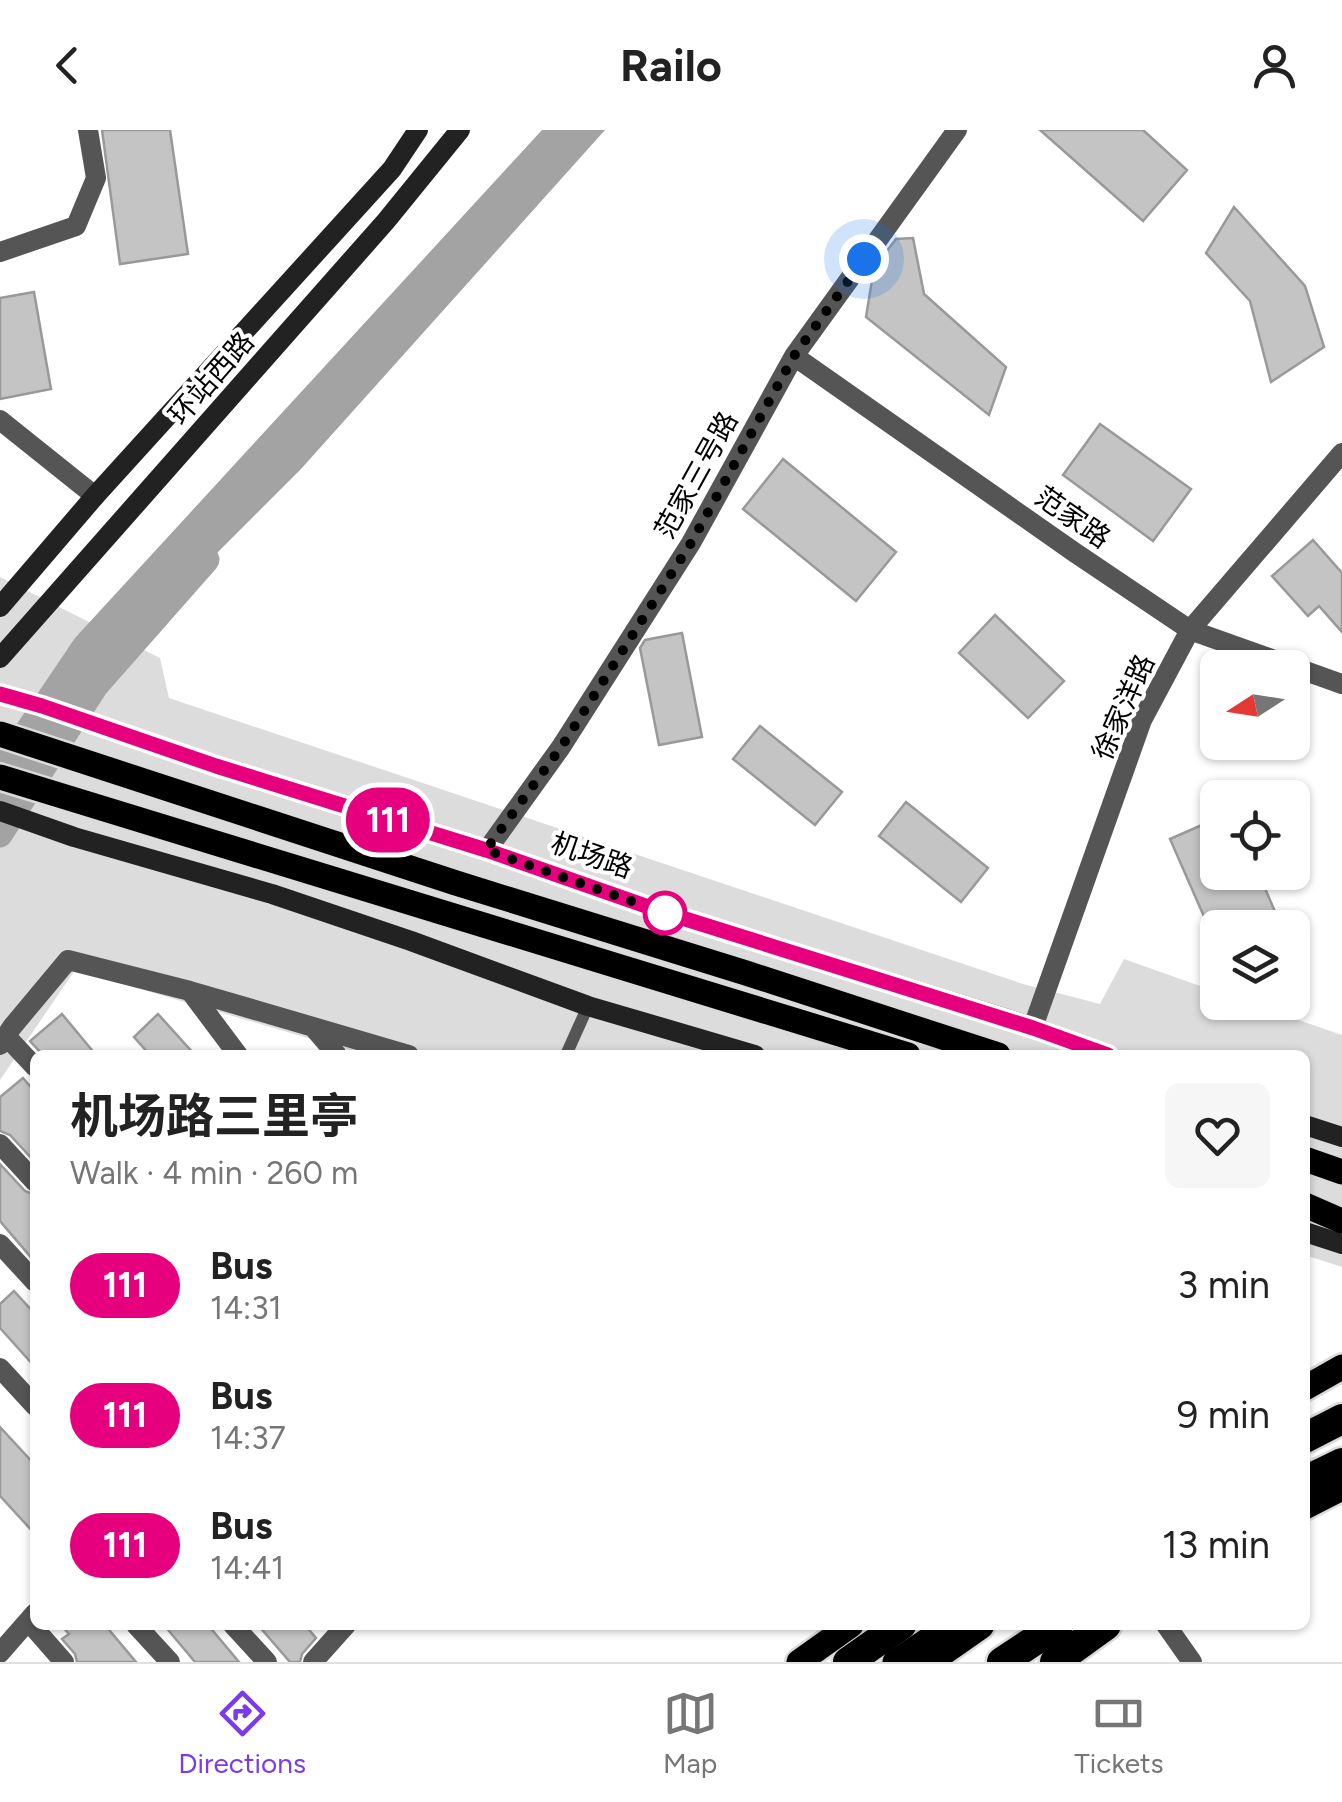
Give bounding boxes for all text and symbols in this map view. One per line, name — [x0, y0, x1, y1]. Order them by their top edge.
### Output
icon: back — [40, 38, 95, 93]
text: Railo — [620, 38, 722, 92]
icon: person — [1247, 38, 1302, 93]
your location — [839, 234, 889, 284]
street label: 环站西路 — [161, 325, 261, 431]
street label: 范家三号路 — [647, 406, 745, 544]
street label: 范家路 — [1029, 479, 1117, 555]
street label: 徐家洋路 — [1085, 649, 1161, 765]
north arrow — [1200, 650, 1310, 760]
map controls — [1200, 650, 1310, 1020]
button: locate — [1200, 780, 1310, 890]
line badge: 111 — [330, 788, 446, 852]
text: 111 — [366, 799, 410, 841]
street label: 机场路 — [547, 825, 637, 885]
unlabelled marker — [644, 892, 686, 934]
button: layers — [1200, 910, 1310, 1020]
button: heart — [1165, 1083, 1270, 1188]
text: 机场路三里亭 — [70, 1087, 358, 1145]
text: Walk · 4 min · 260 m — [70, 1154, 358, 1192]
text: Bus — [210, 1243, 273, 1289]
text: 3 min — [1178, 1262, 1270, 1308]
text: 111 — [103, 1264, 147, 1306]
text: 14:31 — [210, 1289, 282, 1327]
text: Bus — [210, 1373, 273, 1419]
text: 9 min — [1177, 1392, 1270, 1438]
text: 111 — [103, 1394, 147, 1436]
text: 14:37 — [210, 1419, 286, 1457]
text: Bus — [210, 1503, 273, 1549]
text: 13 min — [1162, 1522, 1270, 1568]
text: 111 — [103, 1524, 147, 1566]
text: 14:41 — [210, 1549, 284, 1587]
tab: Directions — [178, 1686, 306, 1780]
tab: Map — [663, 1686, 718, 1780]
tab: Tickets — [1074, 1686, 1164, 1780]

